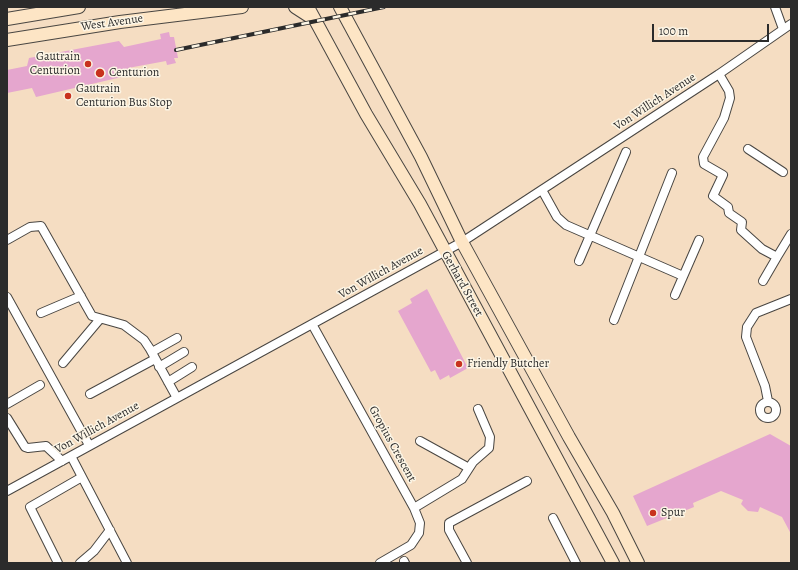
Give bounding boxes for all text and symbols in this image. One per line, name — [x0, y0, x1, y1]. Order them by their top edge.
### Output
street label: West Avenue — [80, 12, 144, 34]
scale bar — [654, 16, 771, 42]
text: 100 m — [659, 23, 688, 39]
place label: Gautrain Centurion — [30, 50, 80, 78]
marker: Gautrain Centurion — [83, 59, 93, 69]
place label: Centurion — [109, 66, 159, 80]
marker: Centurion — [94, 67, 106, 79]
street label: Von Willich Avenue — [612, 70, 698, 134]
place label: Gautrain Centurion Bus Stop — [76, 82, 172, 110]
marker: Gautrain Centurion Bus Stop — [63, 91, 73, 101]
street label: Von Willich Avenue — [336, 244, 426, 302]
street label: Gerhard Street — [438, 249, 486, 319]
place label: Friendly Butcher — [467, 357, 549, 371]
marker: Friendly Butcher — [454, 359, 464, 369]
street label: Von Willich Avenue — [52, 399, 142, 457]
street label: Gropius Crescent — [365, 404, 419, 484]
place label: Spur — [661, 506, 685, 520]
marker: Spur — [648, 508, 658, 518]

